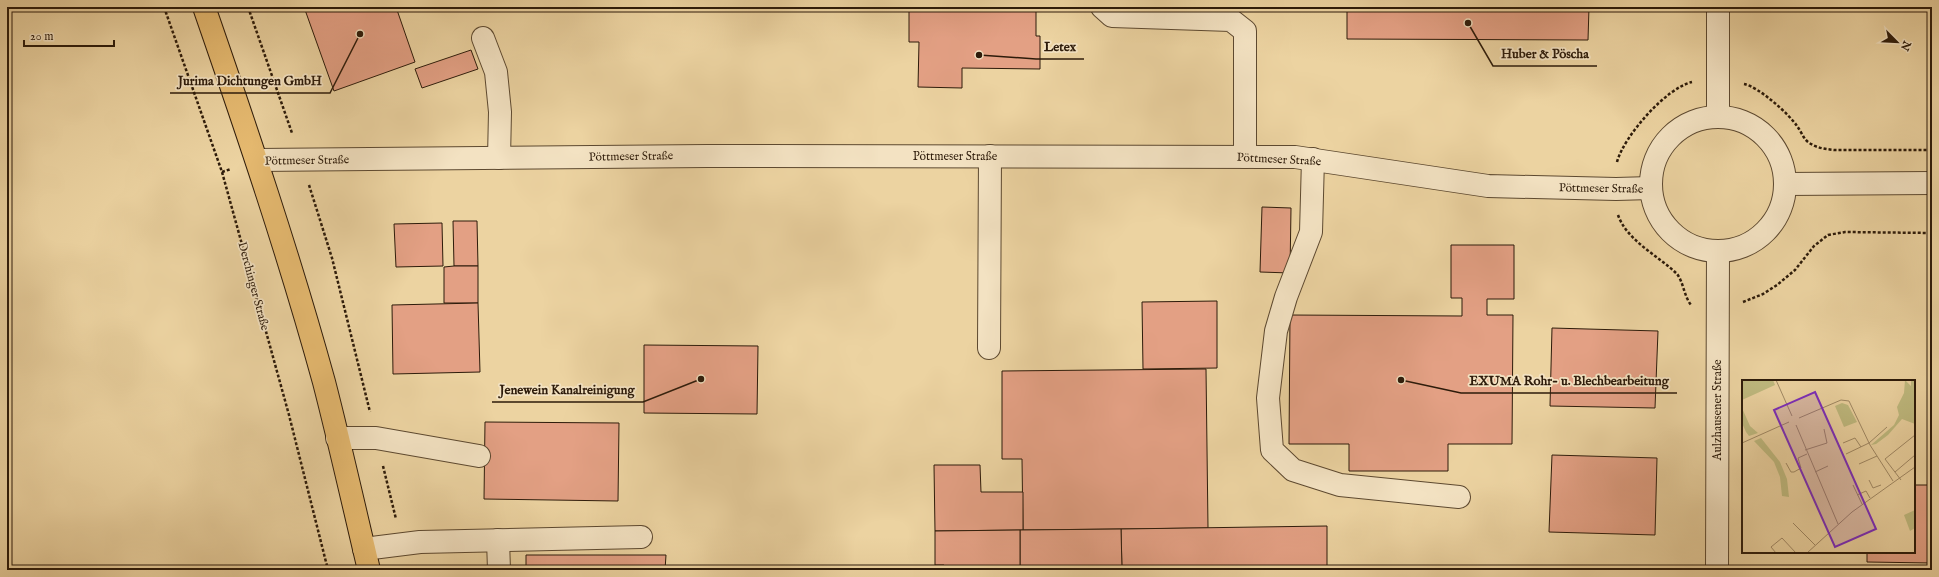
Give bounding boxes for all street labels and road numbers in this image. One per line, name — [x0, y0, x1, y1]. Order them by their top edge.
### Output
street label: Pöttmeser Straße — [589, 148, 674, 165]
street label: Pöttmeser Straße — [913, 149, 998, 164]
street label: Pöttmeser Straße — [1236, 150, 1322, 169]
street label: Pöttmeser Straße — [265, 152, 350, 169]
street label: Pöttmeser Straße — [1559, 180, 1644, 197]
street label: Derchinger Straße — [234, 240, 273, 333]
street label: Aulzhausener Straße — [1710, 359, 1725, 462]

